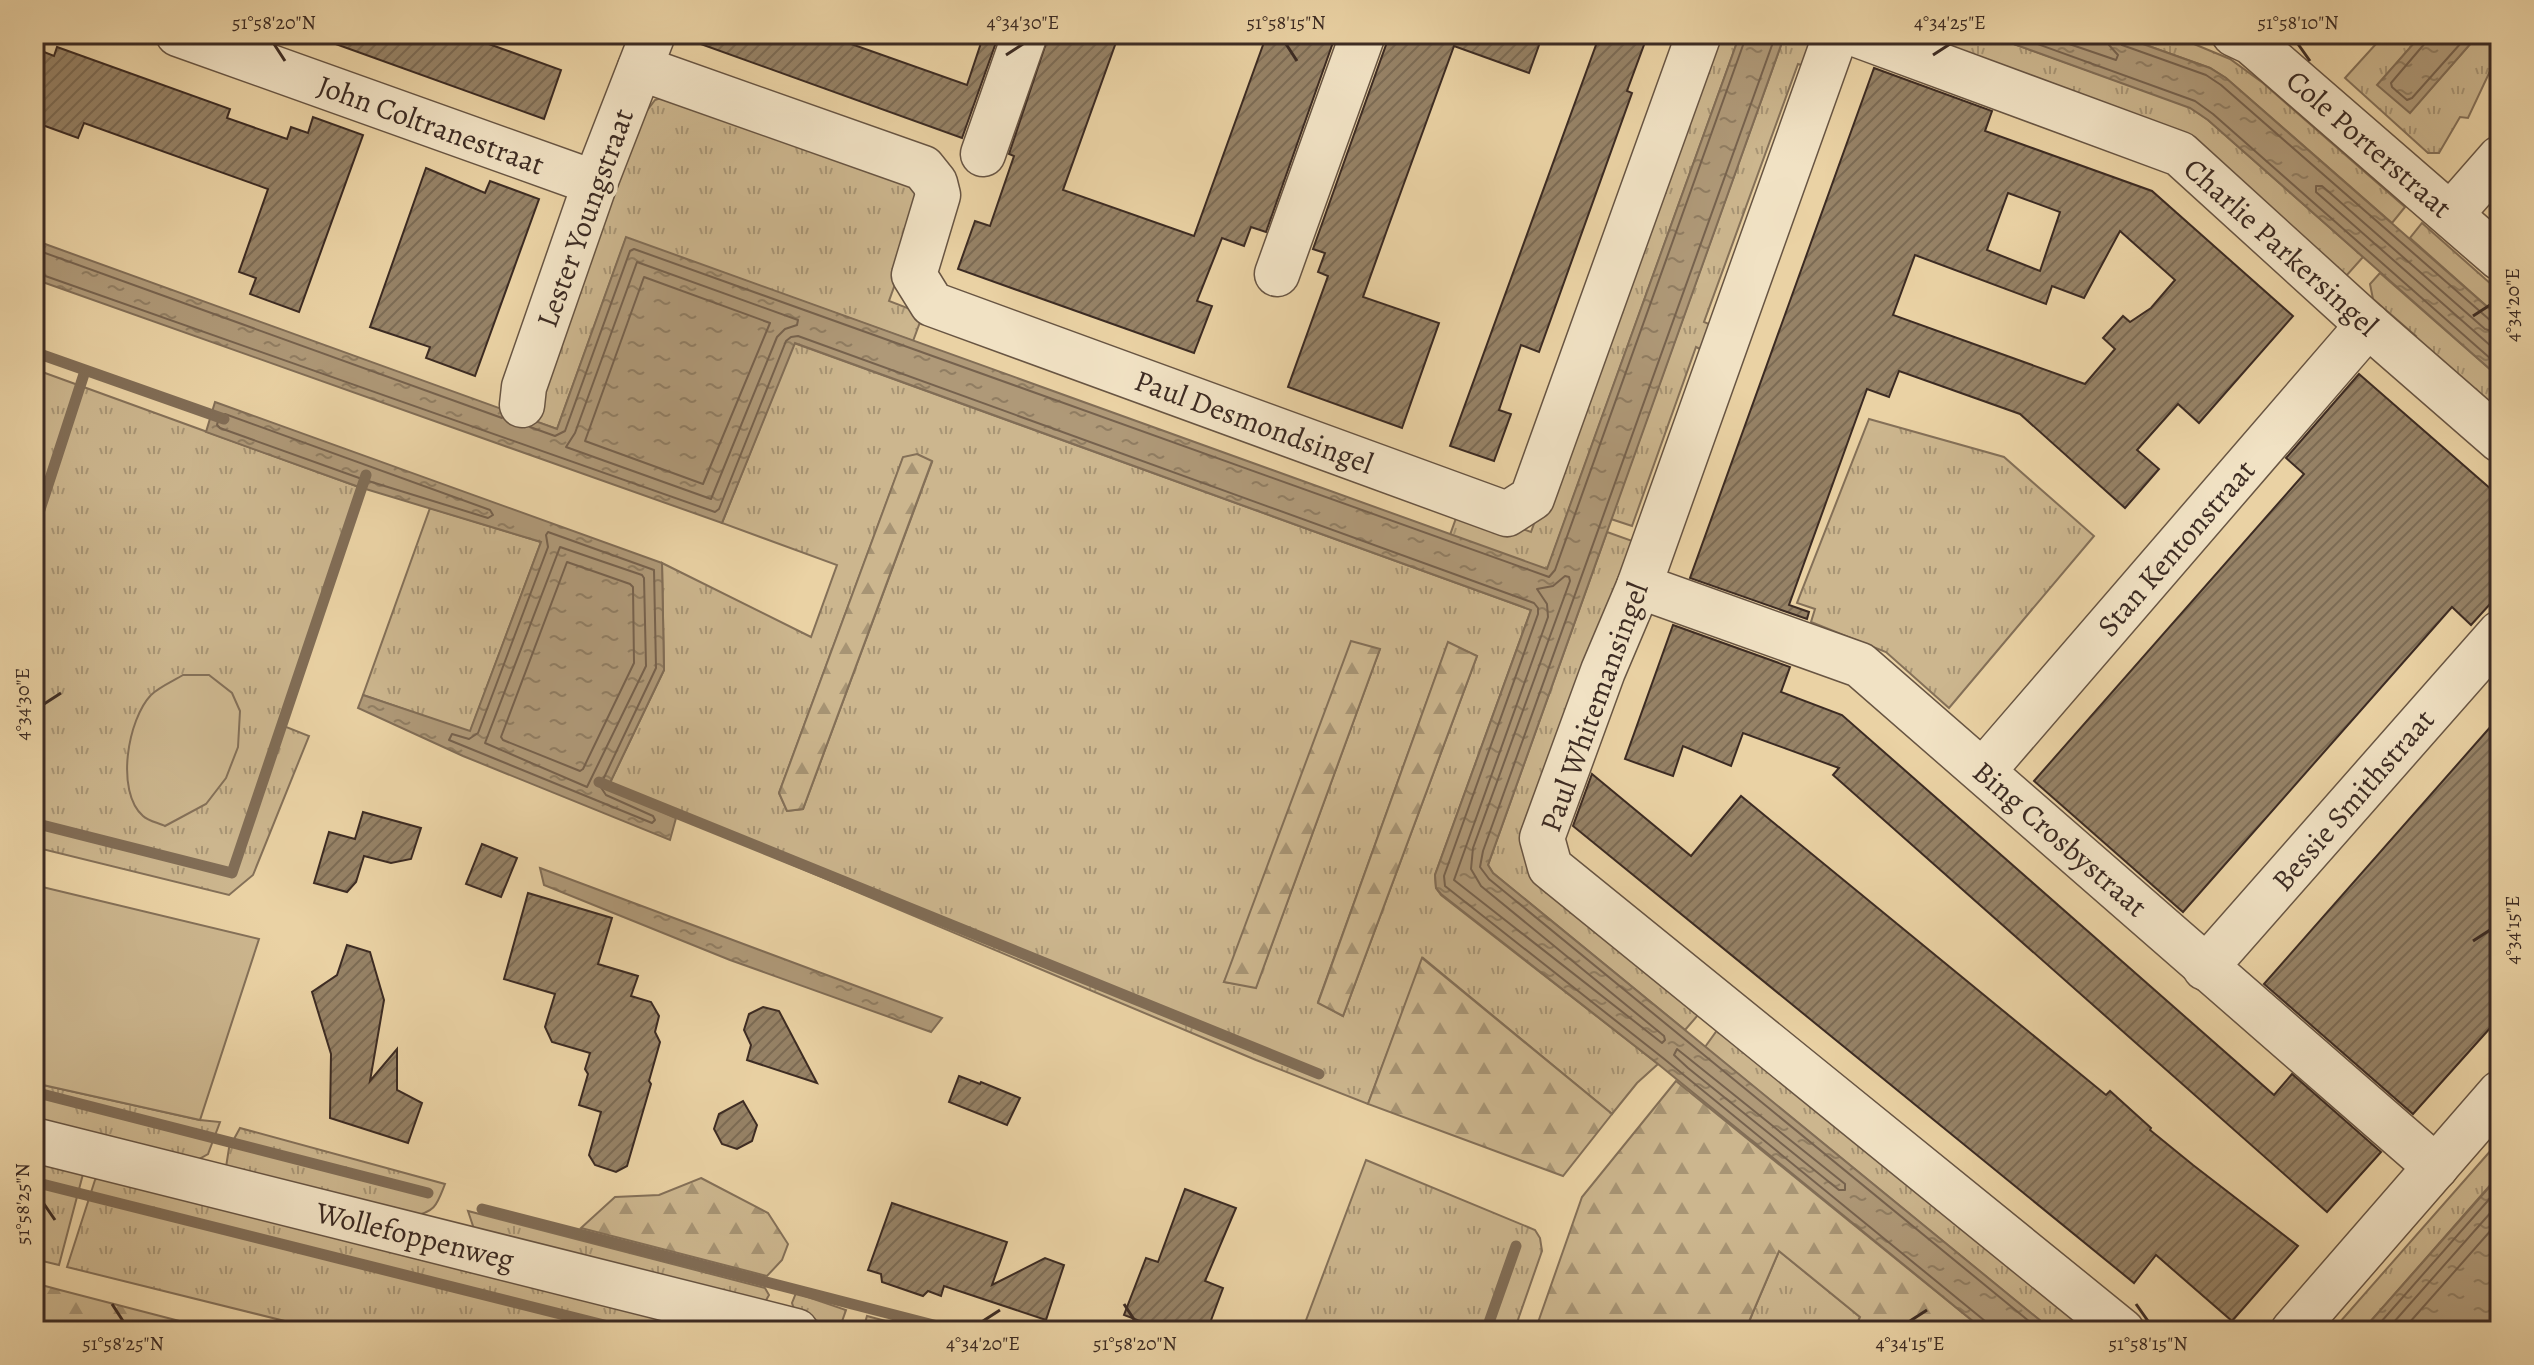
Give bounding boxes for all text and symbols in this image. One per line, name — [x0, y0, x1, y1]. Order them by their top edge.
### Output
text: 51°58'20"N — [232, 9, 316, 36]
text: 4°34'30"E — [987, 9, 1059, 36]
text: 51°58'15"N — [1246, 9, 1326, 36]
text: 4°34'25"E — [1914, 9, 1986, 36]
text: 51°58'10"N — [2257, 9, 2339, 36]
street label: Cole Porterstraat — [2278, 61, 2460, 227]
street label: John Coltranestraat — [312, 65, 550, 185]
street label: Lester Youngstraat — [527, 103, 643, 333]
street label: Charlie Parkersingel — [2175, 149, 2387, 345]
text: 4°34'20"E — [2499, 268, 2526, 342]
street label: Paul Desmondsingel — [1129, 360, 1379, 484]
street label: Stan Kentonstraat — [2088, 451, 2264, 645]
street label: Paul Whitemansingel — [1530, 577, 1658, 837]
text: 4°34'30"E — [9, 668, 36, 740]
street label: Bessie Smithstraat — [2263, 700, 2443, 900]
street label: Bing Crosbystraat — [1964, 752, 2156, 926]
text: 4°34'15"E — [2499, 895, 2526, 965]
text: 51°58'25"N — [9, 1163, 36, 1245]
street label: Wollefoppenweg — [311, 1192, 518, 1280]
text: 51°58'25"N — [82, 1330, 164, 1357]
text: 4°34'20"E — [946, 1330, 1020, 1357]
text: 51°58'20"N — [1093, 1330, 1177, 1357]
text: 4°34'15"E — [1875, 1330, 1945, 1357]
text: 51°58'15"N — [2108, 1330, 2188, 1357]

